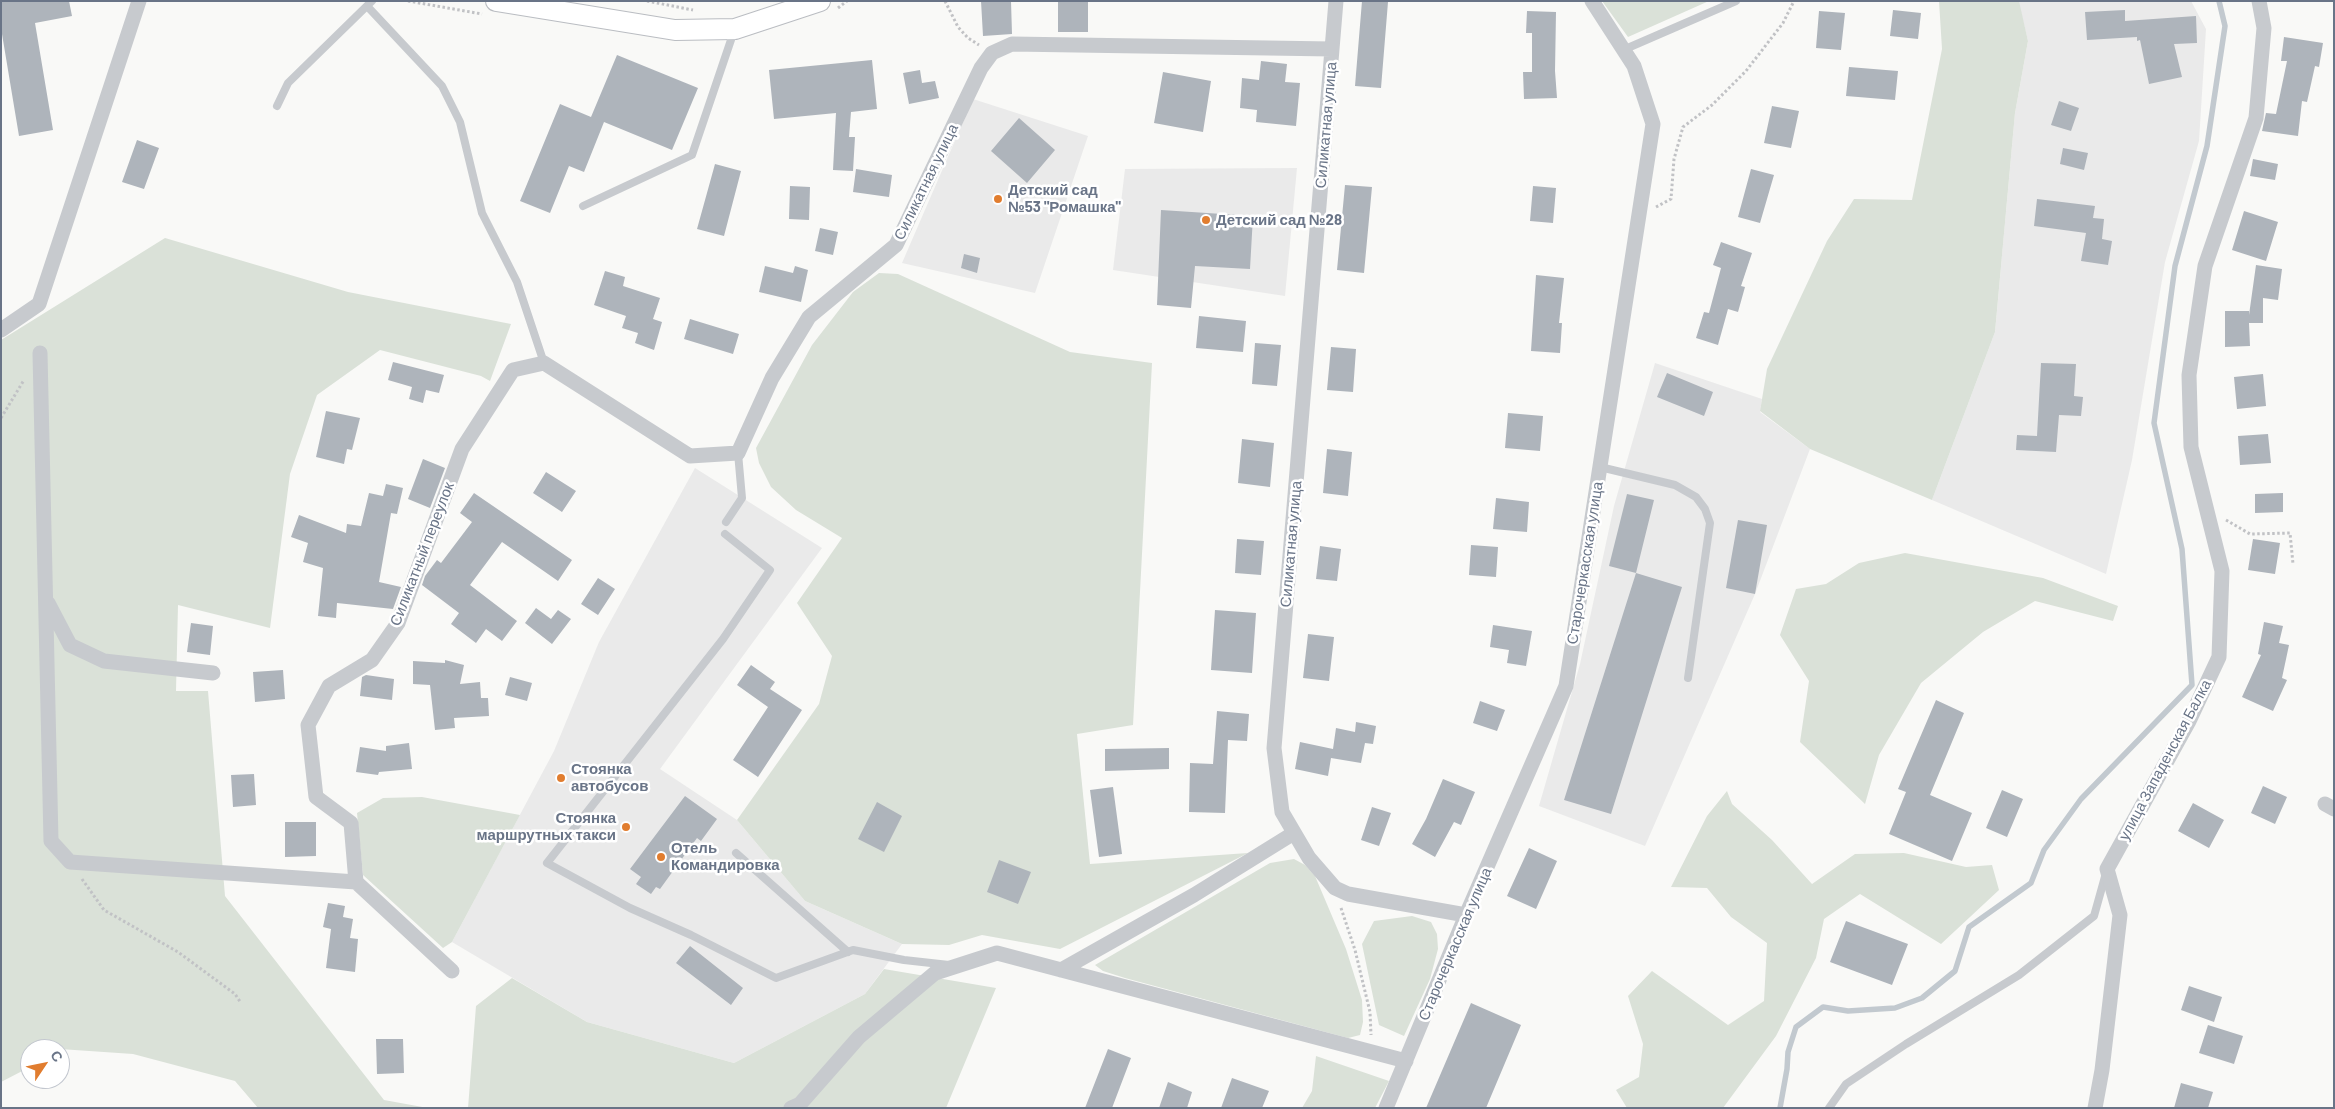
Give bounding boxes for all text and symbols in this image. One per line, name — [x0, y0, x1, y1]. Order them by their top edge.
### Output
street label: Силикатная улица — [1311, 61, 1341, 189]
street label: Силикатная улица — [890, 121, 962, 243]
place label: Детский сад №53 "Ромашка" — [1008, 181, 1121, 216]
marker: Детский сад №53 "Ромашка" — [992, 193, 1004, 205]
place label: Детский сад №28 — [1216, 211, 1342, 229]
marker: Детский сад №28 — [1200, 214, 1212, 226]
street label: Силикатный переулок — [386, 480, 458, 628]
street label: Силикатная улица — [1276, 480, 1306, 608]
street label: Старочеркасская улица — [1563, 480, 1607, 646]
street label: улица Западенская Балка — [2115, 677, 2215, 843]
place label: Стоянка автобусов — [571, 760, 648, 795]
marker: Стоянка автобусов — [555, 772, 567, 784]
place label: Стоянка маршрутных такси — [476, 809, 616, 844]
marker: Стоянка маршрутных такси — [620, 821, 632, 833]
place label: Отель Командировка — [671, 839, 780, 874]
marker: Отель Командировка — [655, 851, 667, 863]
street label: Старочеркасская улица — [1415, 865, 1495, 1023]
north arrow — [20, 1039, 70, 1089]
text: С — [47, 1047, 67, 1065]

